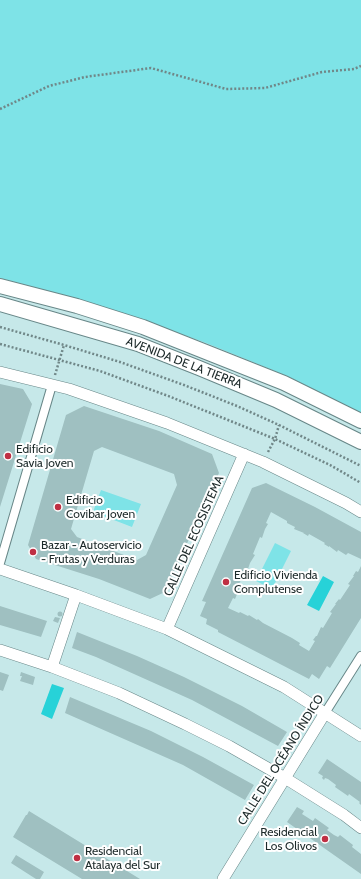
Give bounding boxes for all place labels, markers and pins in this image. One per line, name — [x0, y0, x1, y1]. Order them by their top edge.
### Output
place label: Edificio Savia Joven — [16, 442, 73, 470]
marker: Edificio Savia Joven — [3, 451, 13, 461]
place label: Edificio Covibar Joven — [66, 493, 135, 521]
marker: Edificio Covibar Joven — [53, 502, 63, 512]
place label: Bazar - Autoservicio - Frutas y Verduras — [41, 538, 142, 566]
marker: Bazar - Autoservicio - Frutas y Verduras — [28, 547, 38, 557]
place label: Edificio Vivienda Complutense — [234, 568, 318, 596]
marker: Edificio Vivienda Complutense — [221, 577, 231, 587]
place label: Residencial Los Olivos — [260, 825, 317, 853]
marker: Residencial Los Olivos — [320, 834, 330, 844]
place label: Residencial Atalaya del Sur — [85, 844, 160, 872]
marker: Residencial Atalaya del Sur — [72, 853, 82, 863]

